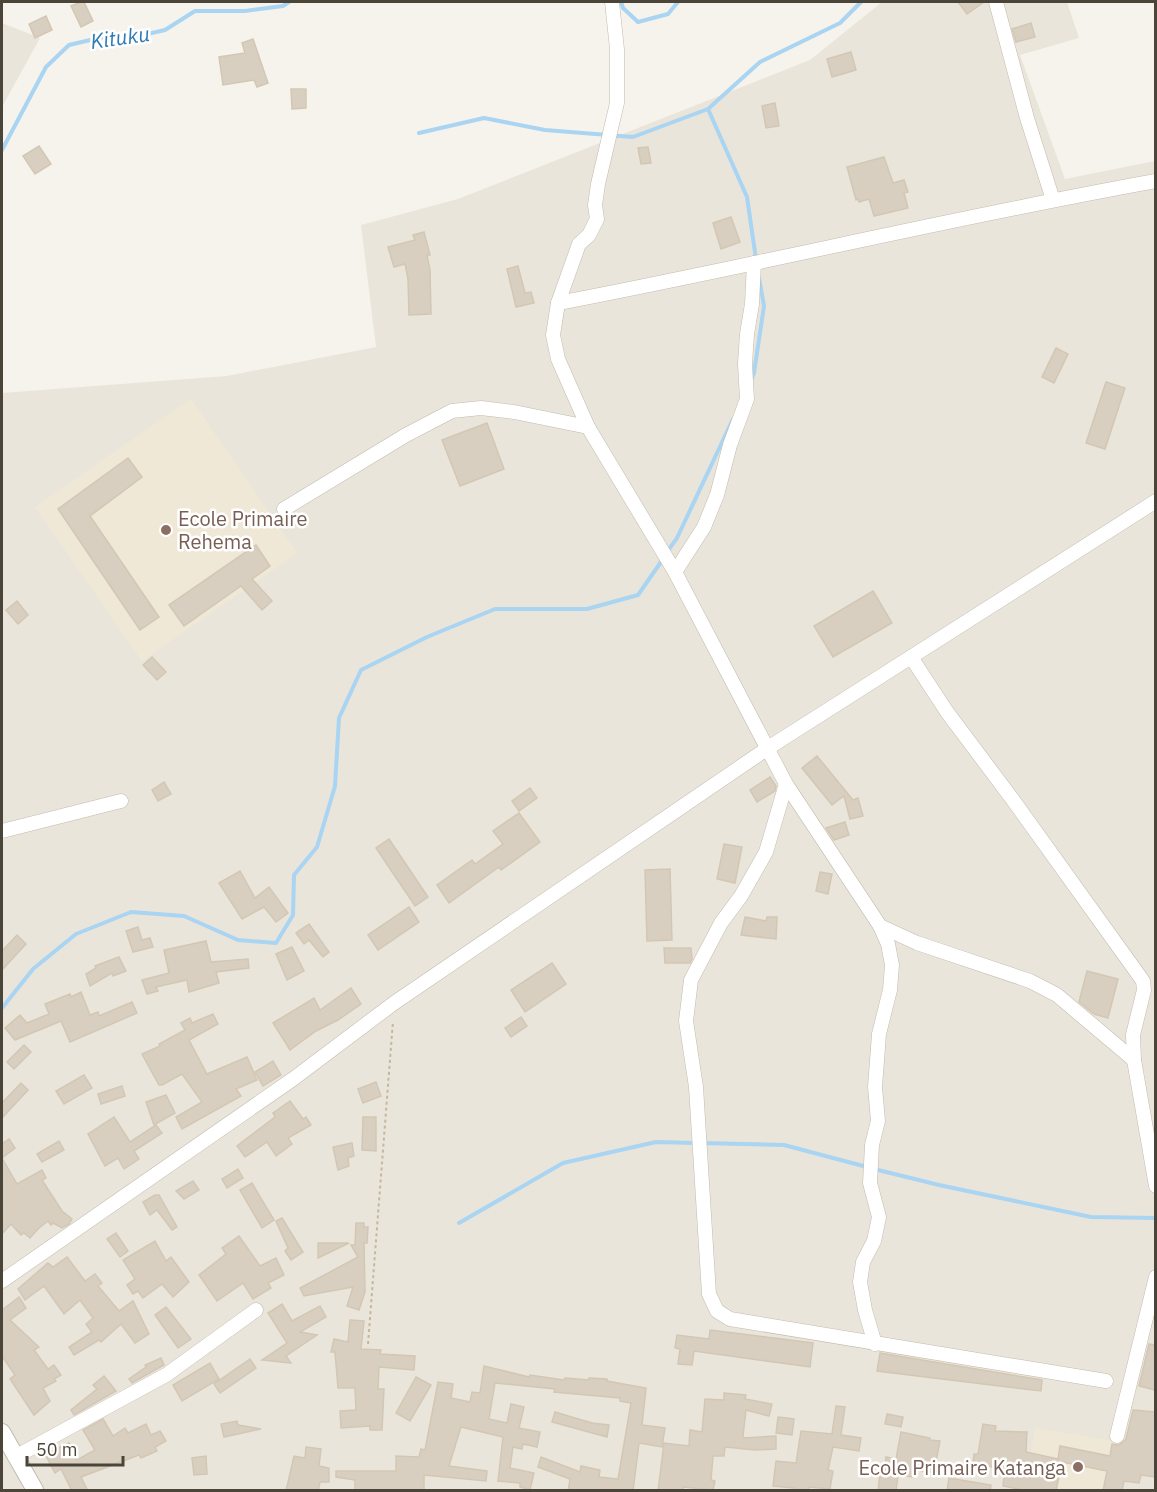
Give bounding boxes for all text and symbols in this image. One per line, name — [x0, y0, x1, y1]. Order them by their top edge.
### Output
water label: Kituku — [88, 19, 152, 55]
place label: Ecole Primaire Rehema — [178, 505, 307, 555]
marker: Ecole Primaire Rehema — [159, 523, 173, 537]
scale bar — [27, 1429, 123, 1467]
text: 50 m — [36, 1438, 78, 1461]
place label: Ecole Primaire Katanga — [859, 1454, 1066, 1481]
marker: Ecole Primaire Katanga — [1071, 1460, 1085, 1474]

